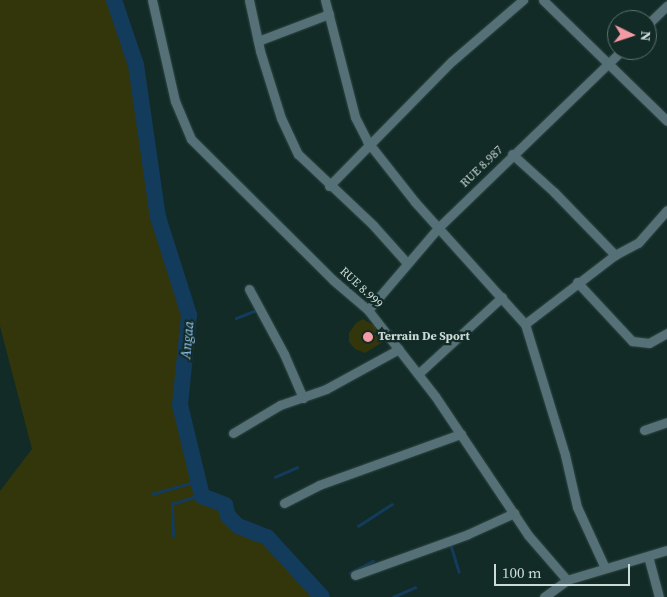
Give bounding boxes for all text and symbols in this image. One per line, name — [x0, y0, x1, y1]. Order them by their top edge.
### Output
north arrow — [607, 10, 657, 60]
text: N — [636, 30, 656, 42]
street label: RUE 8.987 — [458, 143, 506, 191]
street label: RUE 8.999 — [337, 264, 385, 312]
water label: Angaa — [177, 320, 197, 360]
place label: Terrain De Sport — [378, 330, 470, 344]
marker: Terrain De Sport — [362, 331, 374, 343]
scale bar — [497, 554, 633, 586]
text: 100 m — [502, 562, 542, 583]

